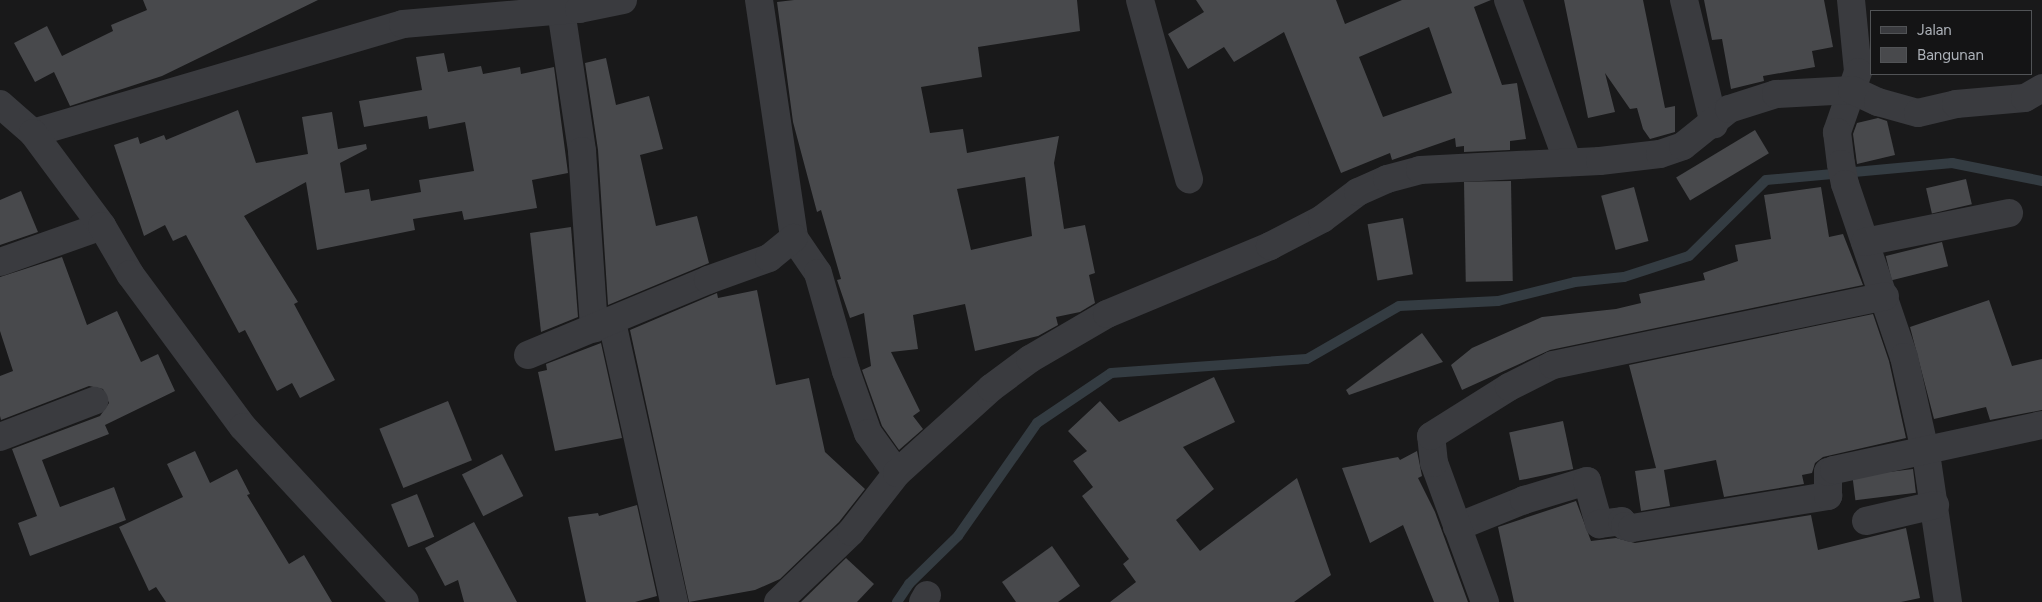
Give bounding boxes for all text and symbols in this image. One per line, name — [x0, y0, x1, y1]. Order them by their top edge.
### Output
legend — [1870, 10, 2032, 75]
text: Jalan — [1917, 21, 1952, 39]
text: Bangunan — [1917, 46, 1984, 64]

